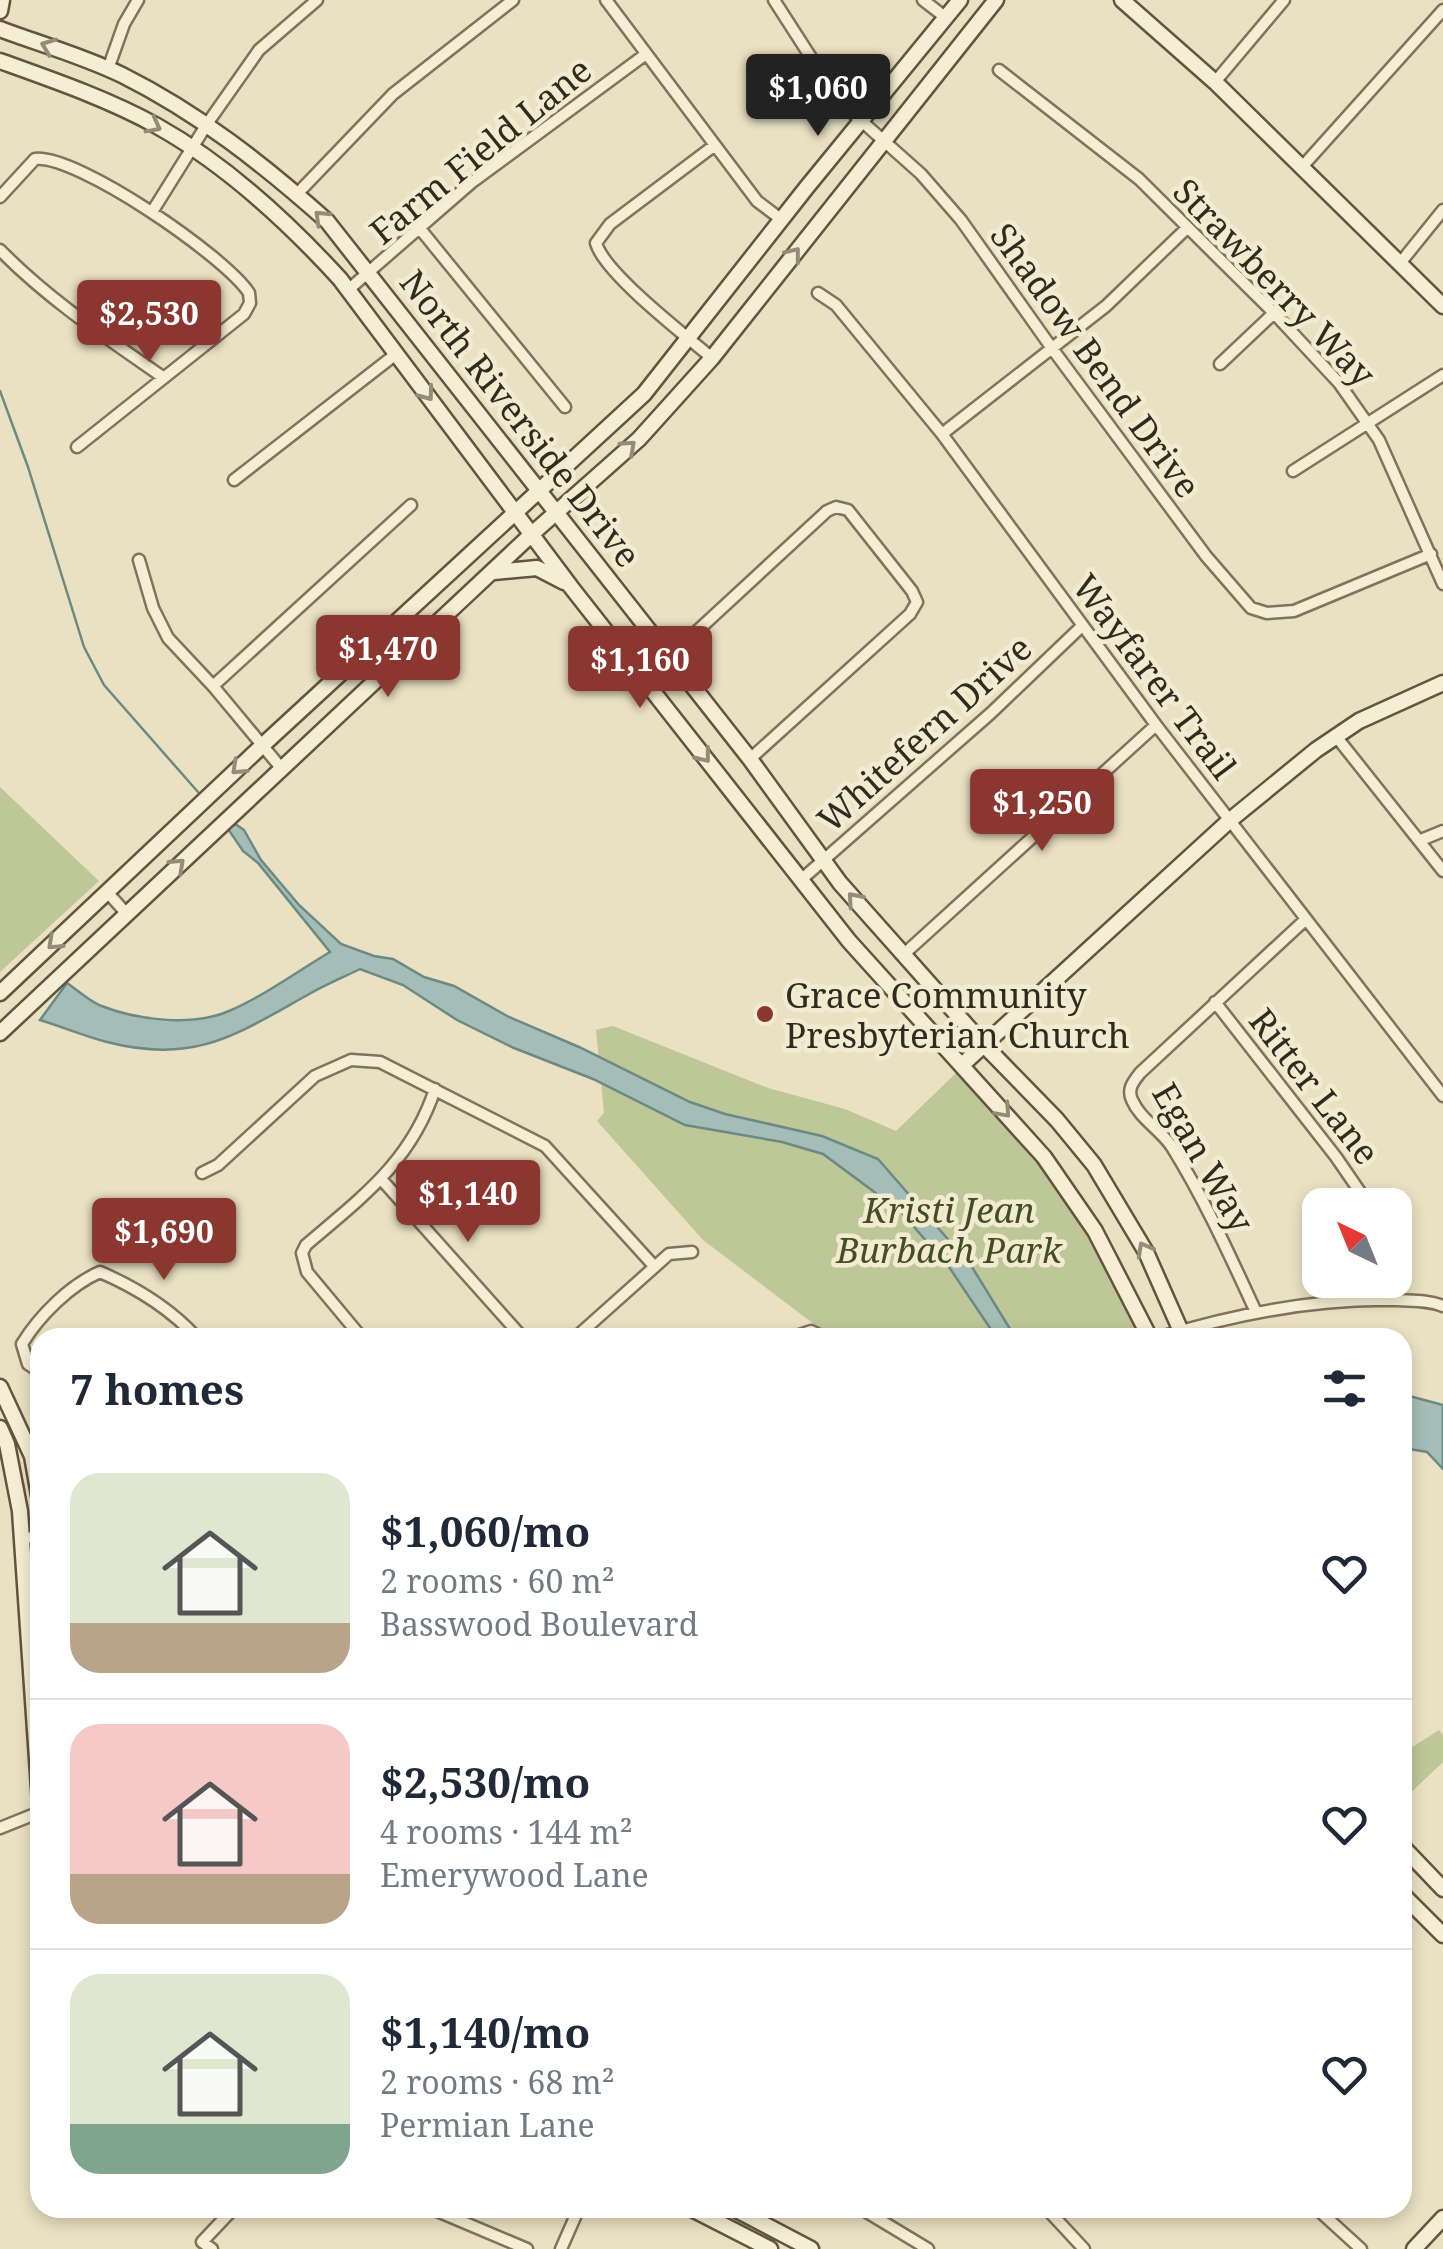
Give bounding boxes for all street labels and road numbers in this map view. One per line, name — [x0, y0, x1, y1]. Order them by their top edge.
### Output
street label: Farm Field Lane — [359, 46, 601, 254]
street label: Strawberry Way — [1164, 168, 1387, 396]
street label: Shadow Bend Drive — [980, 213, 1212, 507]
street label: North Riverside Drive — [390, 260, 652, 576]
street label: Wayfarer Trail — [1062, 564, 1248, 788]
street label: Whitefern Drive — [807, 624, 1041, 842]
street label: Ritter Lane — [1239, 998, 1391, 1174]
street label: Egan Way — [1142, 1074, 1266, 1240]

